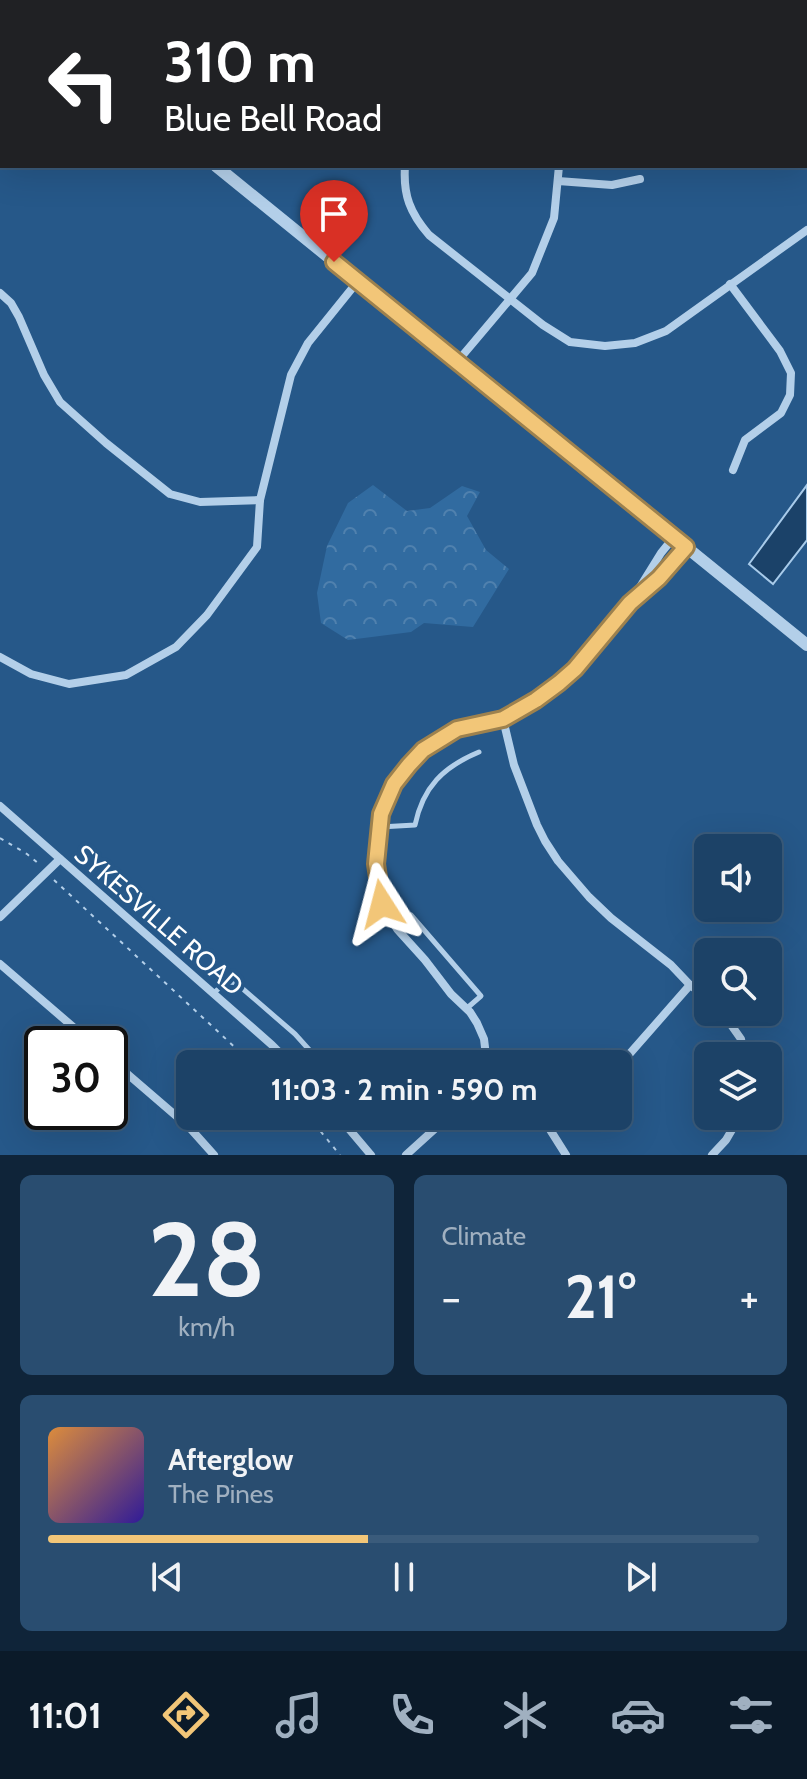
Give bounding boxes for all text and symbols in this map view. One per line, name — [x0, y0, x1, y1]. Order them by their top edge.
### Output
text: 310 m — [164, 28, 316, 96]
icon: left — [32, 32, 136, 136]
text: Blue Bell Road — [164, 96, 382, 140]
pin — [300, 180, 368, 262]
icon: arrive — [312, 192, 356, 236]
map controls — [694, 834, 782, 1130]
button: sound — [694, 834, 782, 922]
street label: SYKESVILLE ROAD — [68, 838, 250, 1002]
position arrow — [340, 862, 424, 946]
button: search — [694, 938, 782, 1026]
speed limit sign: 30 — [24, 1026, 128, 1130]
button: layers — [694, 1042, 782, 1130]
text: 11:03 · 2 min · 590 m — [271, 1071, 537, 1108]
text: 28 — [148, 1196, 266, 1322]
text: Climate — [442, 1220, 526, 1252]
text: 21° — [565, 1260, 636, 1333]
text: − — [442, 1271, 461, 1324]
text: + — [740, 1271, 759, 1324]
text: km/h — [178, 1311, 235, 1343]
text: Afterglow — [168, 1441, 294, 1478]
text: The Pines — [168, 1478, 274, 1510]
icon: previous — [145, 1555, 189, 1599]
icon: pause — [382, 1555, 426, 1599]
icon: next — [619, 1555, 663, 1599]
icon: directions — [158, 1687, 214, 1743]
icon: music — [271, 1687, 327, 1743]
icon: phone — [384, 1687, 440, 1743]
icon: climate — [497, 1687, 553, 1743]
icon: car — [610, 1687, 666, 1743]
icon: filters — [723, 1687, 779, 1743]
text: 11:01 — [28, 1693, 102, 1737]

